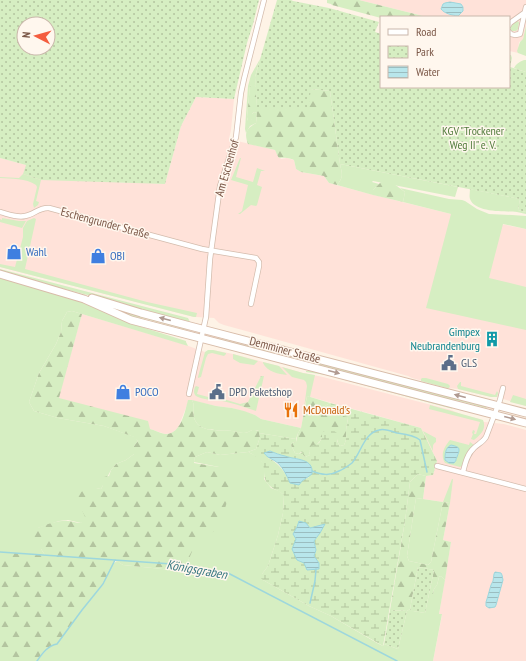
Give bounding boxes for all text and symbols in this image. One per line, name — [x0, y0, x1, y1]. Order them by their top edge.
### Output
north arrow — [16, 16, 56, 56]
legend — [380, 16, 510, 88]
text: Road — [416, 24, 436, 39]
text: N — [19, 31, 33, 39]
text: Park — [416, 44, 434, 59]
text: Water — [416, 64, 441, 79]
park label: KGV "Trockener Weg II" e. V. — [442, 123, 505, 152]
street label: Am Eschenhof — [211, 137, 242, 198]
street label: Eschengrunder Straße — [59, 203, 151, 242]
shop icon: Wahl — [5, 243, 23, 261]
place label: Wahl — [26, 244, 47, 259]
shop icon: OBI — [89, 247, 107, 265]
place label: OBI — [110, 248, 125, 263]
one-way arrow — [159, 316, 171, 322]
place label: Gimpex Neubrandenburg — [411, 324, 480, 353]
building icon: Gimpex Neubrandenburg — [483, 330, 501, 348]
street label: Demminer Straße — [248, 333, 322, 366]
public building icon: GLS — [440, 354, 458, 372]
place label: GLS — [461, 355, 477, 370]
one-way arrow — [328, 370, 340, 376]
shop icon: POCO — [114, 383, 132, 401]
public building icon: DPD Paketshop — [208, 383, 226, 401]
place label: POCO — [135, 384, 159, 399]
place label: DPD Paketshop — [229, 384, 292, 399]
one-way arrow — [454, 393, 466, 399]
restaurant icon: McDonald's — [282, 401, 300, 419]
place label: McDonald's — [303, 402, 350, 417]
one-way arrow — [504, 416, 517, 422]
water label: Königsgraben — [165, 556, 230, 583]

